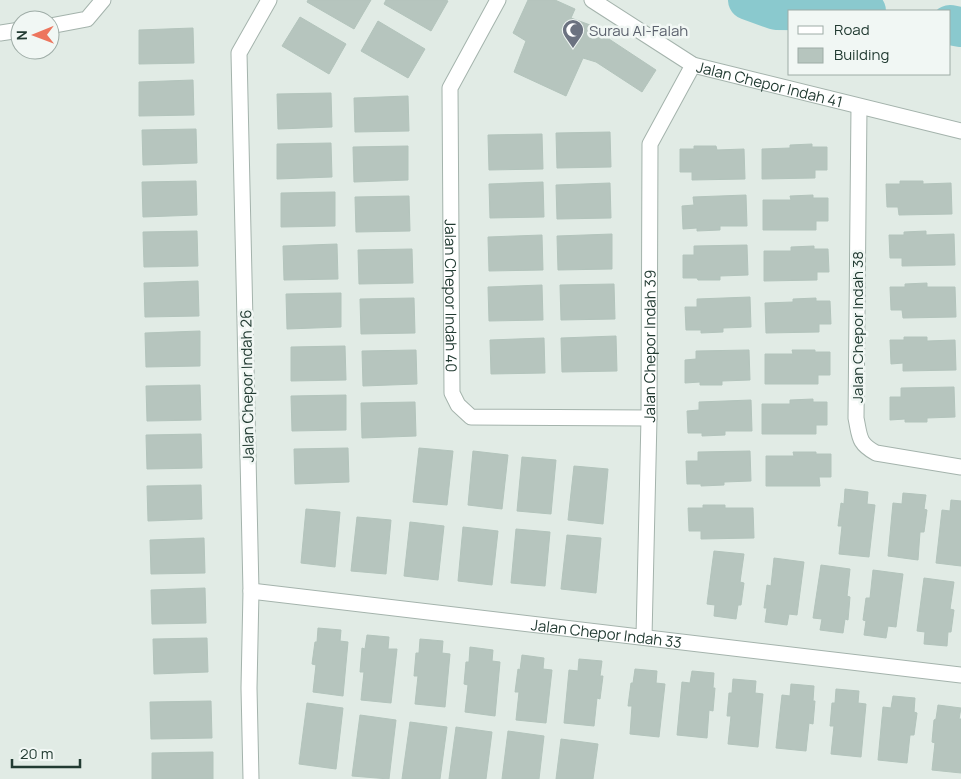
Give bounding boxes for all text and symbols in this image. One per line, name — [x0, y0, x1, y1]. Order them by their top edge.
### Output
north arrow — [10, 10, 60, 60]
legend — [788, 10, 951, 75]
mosque icon: Surau Al-Falah — [561, 18, 585, 49]
text: Road — [834, 19, 870, 40]
place label: Surau Al-Falah — [589, 20, 688, 41]
text: N — [12, 30, 31, 40]
text: Building — [834, 44, 889, 65]
street label: Jalan Chepor Indah 41 — [694, 56, 845, 112]
street label: Jalan Chepor Indah 40 — [440, 219, 462, 372]
street label: Jalan Chepor Indah 38 — [847, 251, 868, 403]
street label: Jalan Chepor Indah 39 — [638, 270, 660, 423]
street label: Jalan Chepor Indah 26 — [235, 309, 259, 463]
street label: Jalan Chepor Indah 33 — [530, 614, 683, 652]
scale bar — [12, 736, 80, 768]
text: 20 m — [20, 743, 53, 764]

